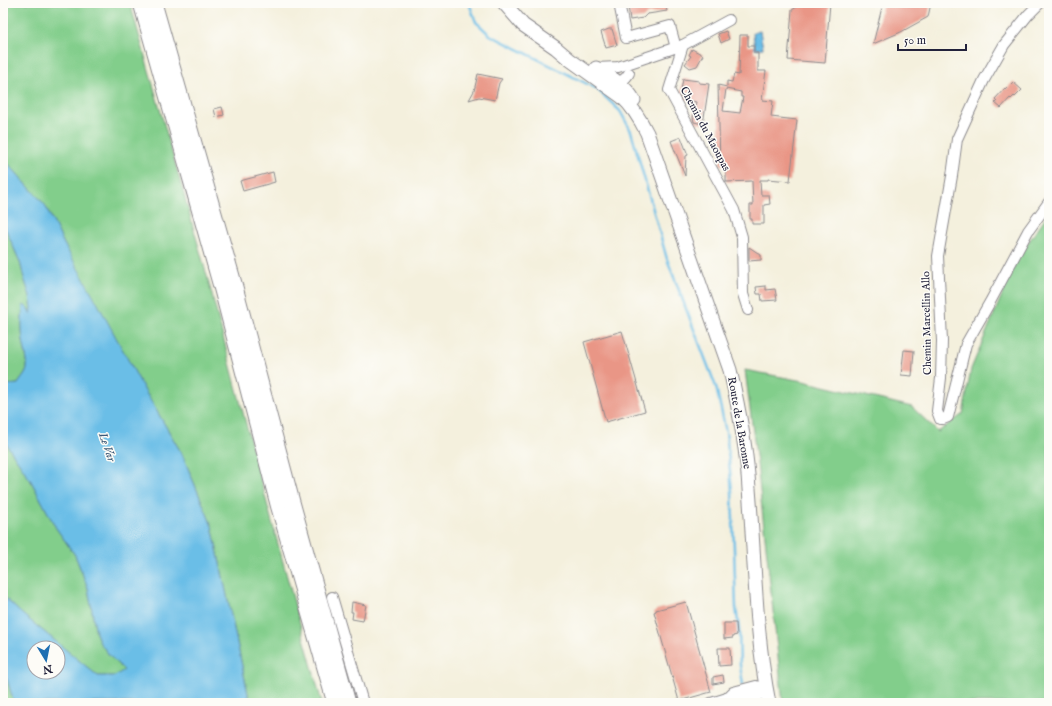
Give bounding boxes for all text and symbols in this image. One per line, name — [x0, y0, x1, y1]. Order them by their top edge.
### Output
scale bar — [898, 26, 966, 52]
text: 50 m — [904, 33, 926, 48]
street label: Chemin du Maoupas — [677, 84, 733, 174]
street label: Chemin Marcellin Allo — [919, 271, 935, 375]
street label: Route de la Baronne — [724, 376, 754, 470]
water label: Le Var — [95, 429, 119, 465]
north arrow — [26, 640, 66, 680]
text: N — [41, 661, 54, 677]

